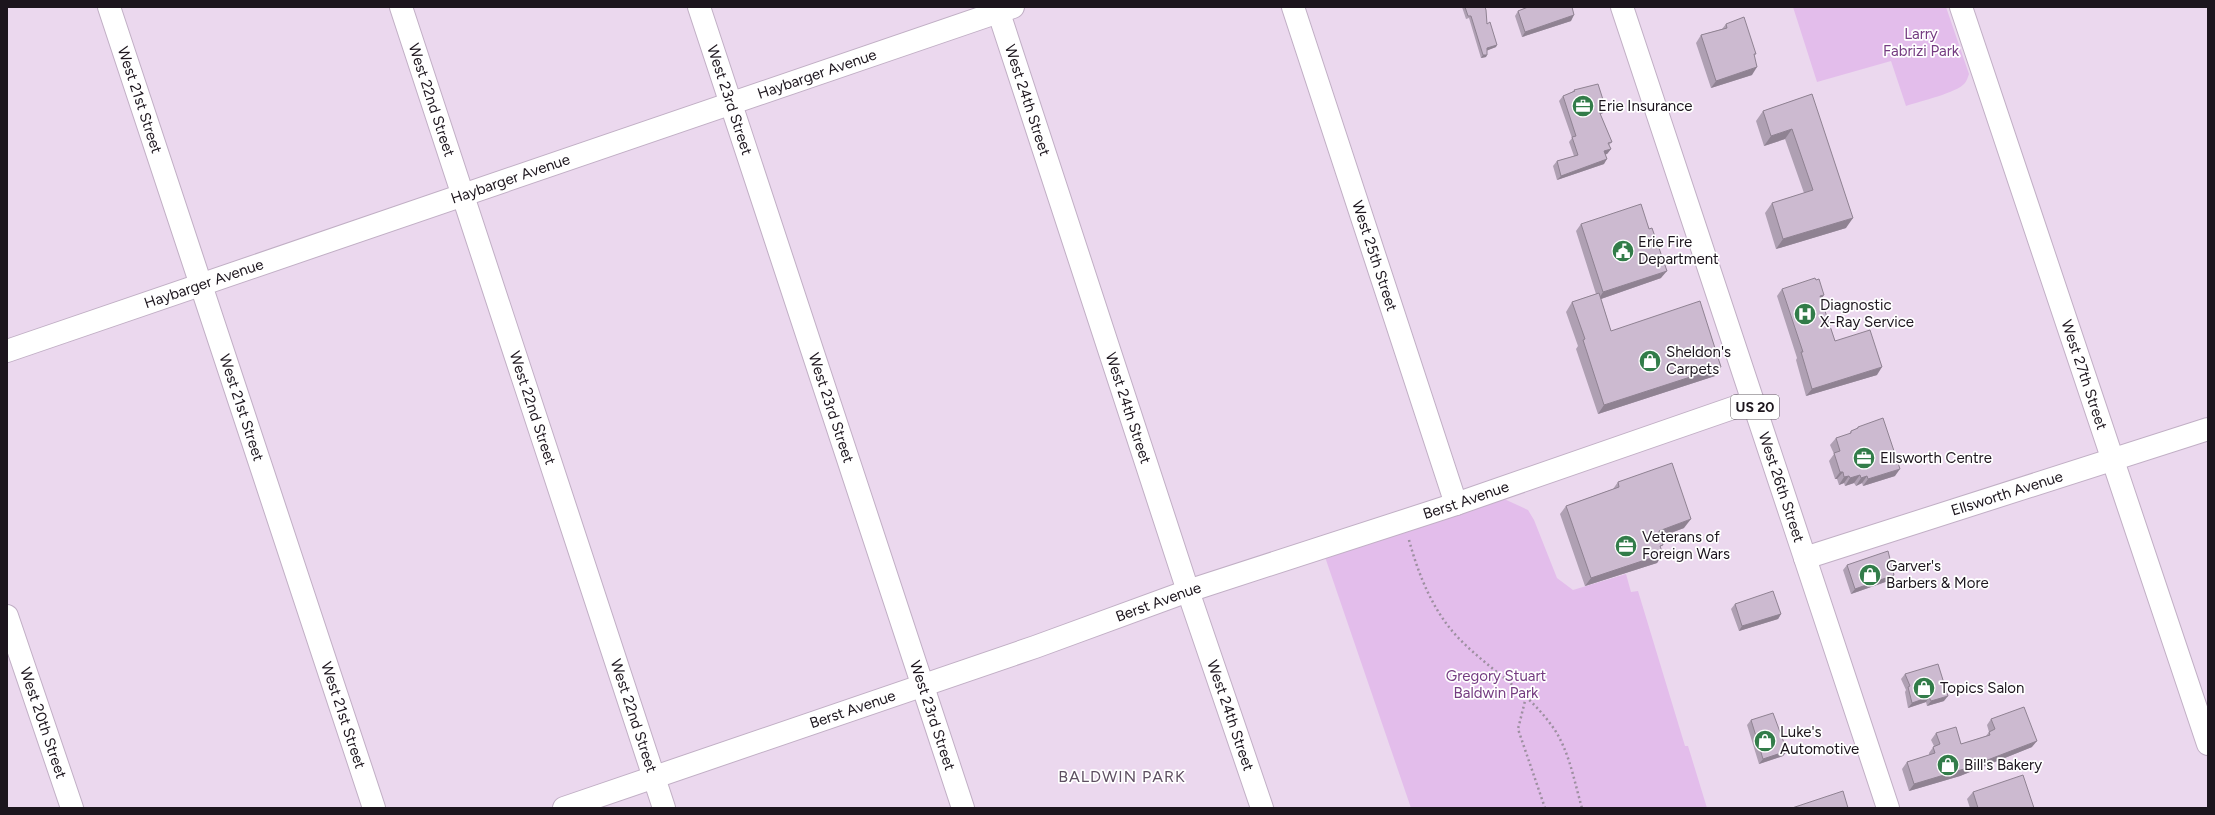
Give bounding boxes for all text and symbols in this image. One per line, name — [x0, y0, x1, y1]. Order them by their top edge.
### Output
park label: Larry Fabrizi Park — [1883, 25, 1960, 60]
street label: West 22nd Street — [405, 41, 459, 159]
street label: West 24th Street — [1001, 42, 1054, 158]
street label: West 23rd Street — [703, 43, 756, 158]
street label: West 21st Street — [114, 44, 166, 156]
street label: Haybarger Avenue — [755, 45, 879, 103]
office icon: Erie Insurance — [1570, 93, 1596, 119]
place label: Erie Insurance — [1598, 97, 1693, 115]
street label: Haybarger Avenue — [448, 150, 572, 208]
street label: West 25th Street — [1348, 198, 1401, 314]
place label: Erie Fire Department — [1638, 233, 1719, 268]
public building icon: Erie Fire Department — [1610, 238, 1636, 264]
street label: Haybarger Avenue — [142, 255, 266, 312]
place label: Diagnostic X-Ray Service — [1820, 296, 1914, 331]
hospital icon: Diagnostic X-Ray Service — [1792, 301, 1818, 327]
street label: West 27th Street — [2058, 318, 2111, 432]
place label: Sheldon's Carpets — [1666, 343, 1731, 378]
shop icon: Sheldon's Carpets — [1637, 348, 1663, 374]
street label: West 22nd Street — [506, 349, 560, 467]
street label: West 24th Street — [1102, 350, 1155, 466]
street label: West 23rd Street — [805, 351, 858, 465]
street label: West 21st Street — [216, 352, 268, 464]
road number: US 20 — [1731, 395, 1779, 419]
street label: West 26th Street — [1755, 430, 1808, 545]
office icon: Ellsworth Centre — [1851, 445, 1877, 471]
place label: Ellsworth Centre — [1880, 449, 1992, 467]
street label: Ellsworth Avenue — [1949, 467, 2065, 520]
street label: Berst Avenue — [1421, 477, 1511, 523]
place label: Veterans of Foreign Wars — [1642, 528, 1730, 563]
office icon: Veterans of Foreign Wars — [1613, 533, 1639, 559]
place label: Garver's Barbers & More — [1886, 557, 1989, 592]
shop icon: Garver's Barbers & More — [1857, 562, 1883, 588]
street label: Berst Avenue — [1113, 578, 1203, 626]
street label: West 22nd Street — [607, 657, 661, 775]
street label: West 23rd Street — [906, 658, 959, 773]
street label: West 24th Street — [1203, 658, 1258, 774]
street label: West 21st Street — [317, 660, 369, 771]
street label: West 20th Street — [16, 665, 70, 781]
park label: Gregory Stuart Baldwin Park — [1446, 667, 1547, 702]
shop icon: Topics Salon — [1911, 675, 1937, 701]
place label: Topics Salon — [1940, 679, 2024, 697]
street label: Berst Avenue — [807, 686, 898, 732]
place label: Luke's Automotive — [1780, 723, 1859, 758]
shop icon: Luke's Automotive — [1752, 728, 1778, 754]
shop icon: Bill's Bakery — [1935, 752, 1961, 778]
place label: Bill's Bakery — [1964, 756, 2042, 774]
district label: BALDWIN PARK — [1058, 767, 1186, 786]

